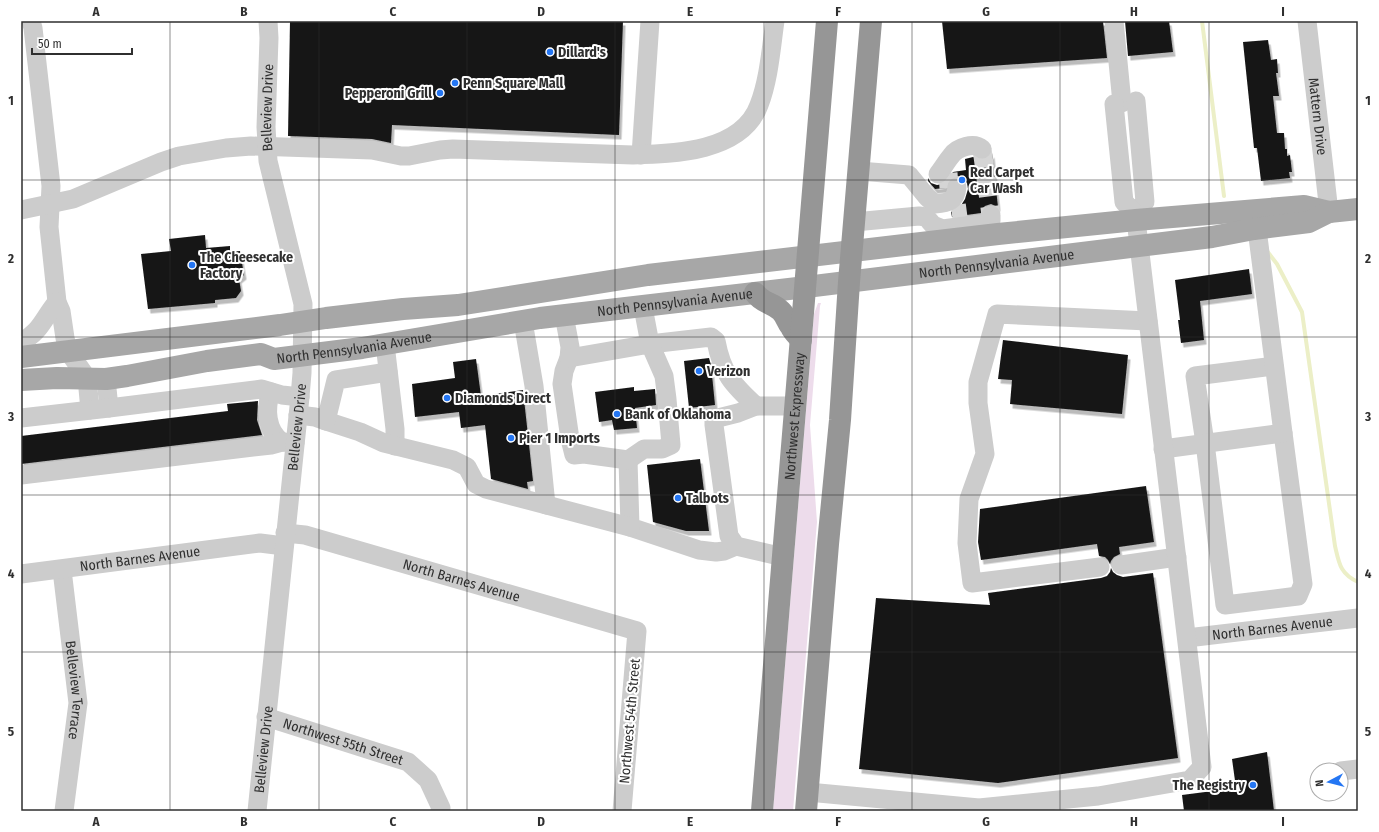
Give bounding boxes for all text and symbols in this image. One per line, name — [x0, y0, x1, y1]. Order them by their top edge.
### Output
text: A — [91, 4, 100, 19]
text: B — [240, 4, 248, 19]
text: C — [390, 4, 397, 19]
text: D — [537, 4, 545, 19]
text: E — [687, 4, 693, 19]
text: F — [835, 4, 841, 19]
text: G — [982, 4, 990, 19]
text: H — [1130, 4, 1138, 19]
text: I — [1281, 4, 1285, 19]
scale bar — [32, 30, 132, 56]
text: 50 m — [38, 37, 62, 51]
place label: Dillard's — [558, 44, 606, 61]
marker: Dillard's — [545, 47, 555, 57]
street label: Belleview Drive — [257, 63, 277, 152]
place label: Penn Square Mall — [463, 75, 563, 92]
street label: Mattern Drive — [1305, 77, 1331, 156]
marker: Penn Square Mall — [450, 78, 460, 88]
place label: Pepperoni Grill — [345, 85, 432, 102]
marker: Pepperoni Grill — [435, 88, 445, 98]
text: 1 — [8, 93, 14, 108]
text: 1 — [1365, 93, 1371, 108]
place label: Red Carpet Car Wash — [970, 164, 1035, 197]
marker: Red Carpet Car Wash — [957, 175, 967, 185]
street label: North Pennsylvania Avenue — [918, 246, 1075, 282]
place label: The Cheesecake Factory — [200, 249, 293, 282]
text: 2 — [7, 251, 14, 266]
text: 2 — [1364, 251, 1371, 266]
marker: The Cheesecake Factory — [187, 260, 197, 270]
street label: North Pennsylvania Avenue — [596, 285, 754, 320]
street label: North Pennsylvania Avenue — [276, 328, 433, 367]
street label: Northwest Expressway — [781, 351, 808, 481]
place label: Verizon — [706, 363, 750, 380]
marker: Verizon — [694, 366, 704, 376]
street label: Belleview Drive — [284, 383, 310, 472]
place label: Diamonds Direct — [455, 390, 552, 407]
marker: Diamonds Direct — [442, 393, 452, 403]
place label: Bank of Oklahoma — [625, 406, 731, 423]
text: 3 — [7, 409, 14, 424]
marker: Bank of Oklahoma — [612, 409, 622, 419]
text: 3 — [1364, 409, 1371, 424]
place label: Pier 1 Imports — [519, 430, 600, 447]
marker: Pier 1 Imports — [506, 433, 516, 443]
place label: Talbots — [686, 490, 729, 507]
marker: Talbots — [673, 493, 683, 503]
street label: North Barnes Avenue — [79, 542, 201, 575]
street label: North Barnes Avenue — [401, 555, 522, 605]
text: 4 — [8, 566, 15, 581]
text: 4 — [1365, 566, 1372, 581]
street label: North Barnes Avenue — [1211, 613, 1334, 643]
street label: Belleview Terrace — [62, 640, 87, 741]
street label: Northwest 54th Street — [616, 657, 644, 784]
street label: Belleview Drive — [250, 705, 276, 794]
street label: Northwest 55th Street — [281, 714, 406, 769]
text: 5 — [8, 724, 14, 739]
text: 5 — [1365, 724, 1371, 739]
north arrow — [1309, 762, 1349, 802]
place label: The Registry — [1173, 777, 1245, 794]
text: N — [1313, 779, 1326, 787]
marker: The Registry — [1248, 780, 1258, 790]
text: A — [91, 814, 100, 829]
text: B — [240, 814, 248, 829]
text: C — [390, 814, 397, 829]
text: D — [537, 814, 545, 829]
text: E — [687, 814, 693, 829]
text: F — [835, 814, 841, 829]
text: G — [982, 814, 990, 829]
text: H — [1130, 814, 1138, 829]
text: I — [1281, 814, 1285, 829]

